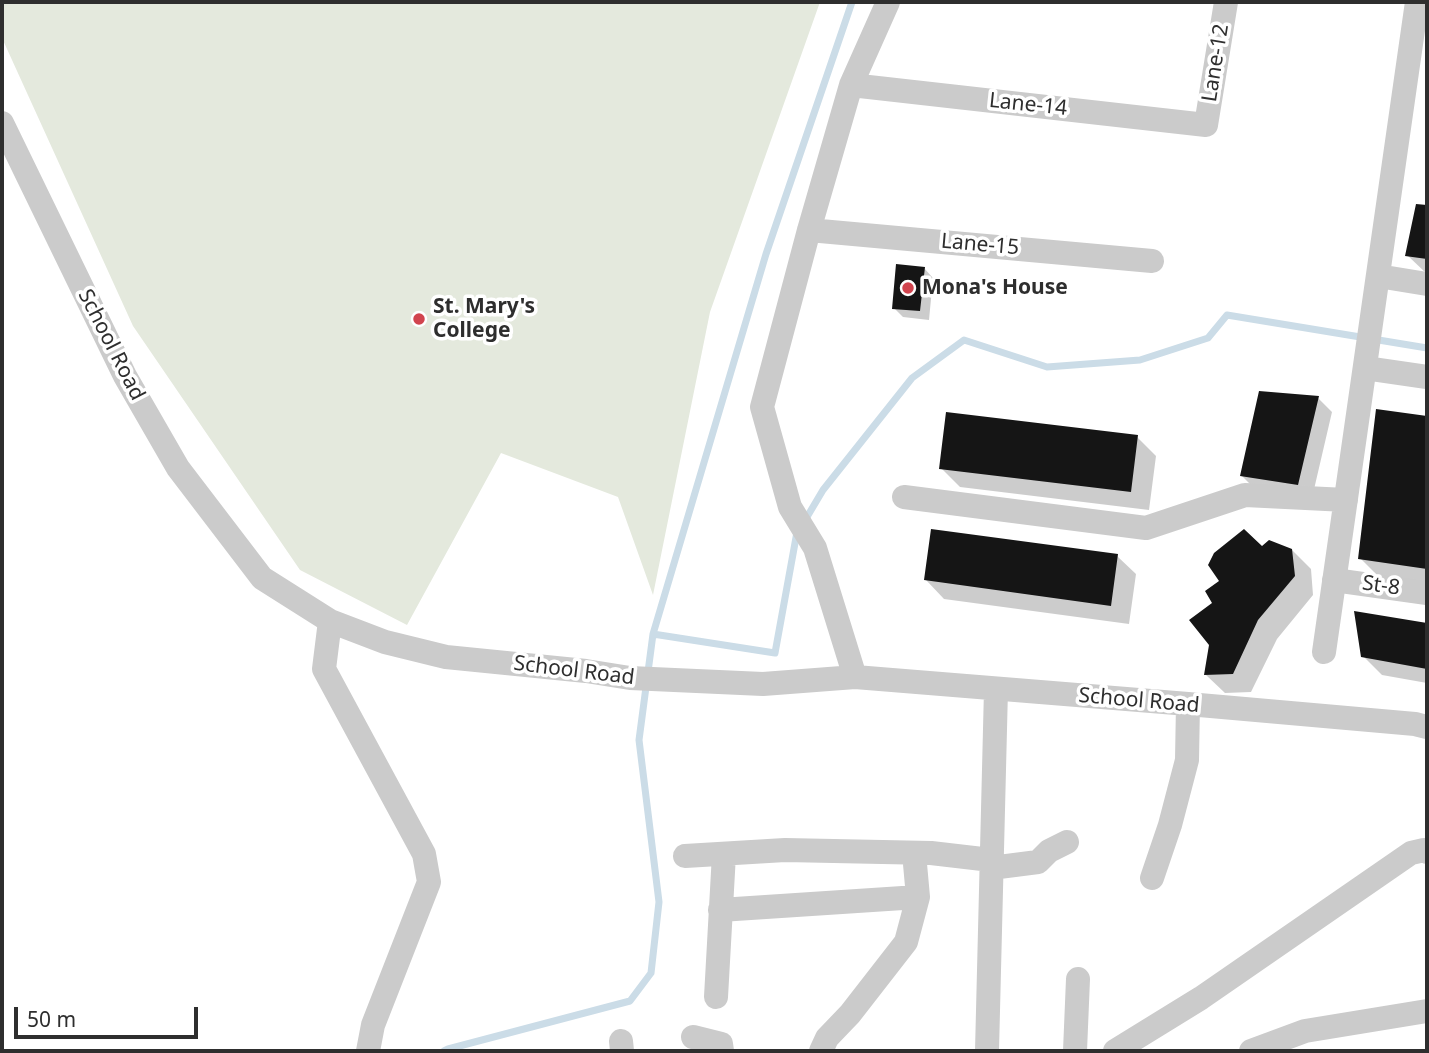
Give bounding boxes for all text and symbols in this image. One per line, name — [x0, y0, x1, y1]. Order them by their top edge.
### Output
street label: Lane-12 — [1197, 22, 1235, 104]
street label: Lane-14 — [988, 88, 1068, 122]
street label: Lane-15 — [940, 229, 1020, 261]
place label: Mona's House — [922, 275, 1068, 301]
marker: Mona's House — [900, 280, 916, 296]
street label: School Road — [72, 285, 150, 405]
place label: St. Mary's College — [433, 294, 535, 344]
marker: St. Mary's College — [411, 311, 427, 327]
street label: St-8 — [1360, 571, 1402, 601]
street label: School Road — [512, 651, 636, 691]
street label: School Road — [1077, 683, 1201, 719]
scale bar — [18, 993, 201, 1038]
text: 50 m — [27, 1005, 76, 1033]

